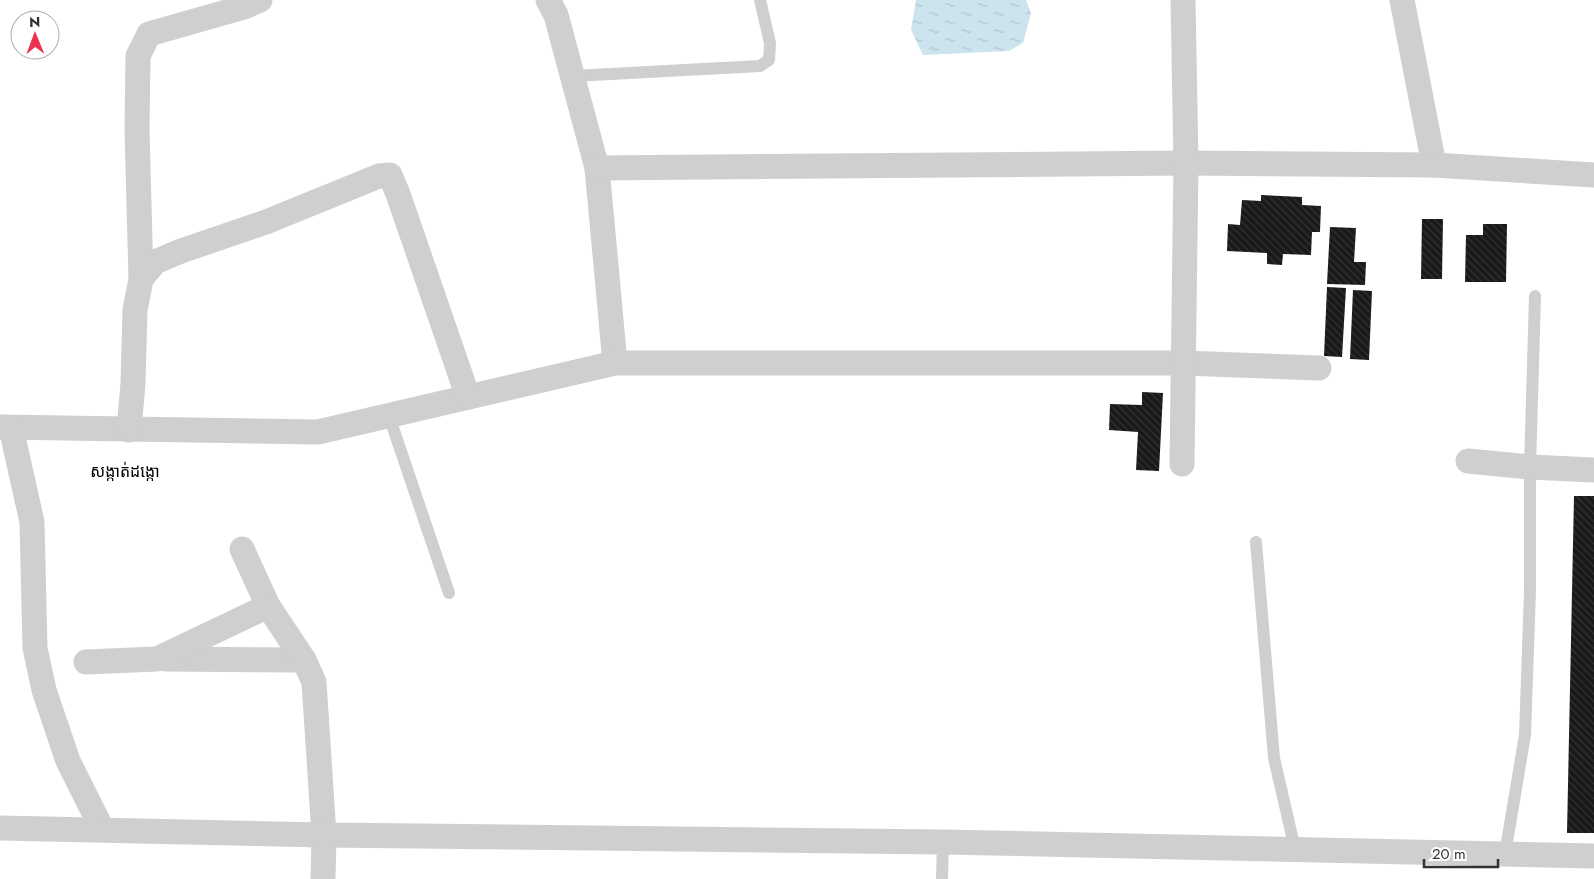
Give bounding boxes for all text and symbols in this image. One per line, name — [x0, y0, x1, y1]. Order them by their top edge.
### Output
north arrow — [10, 10, 60, 60]
text: N — [29, 12, 41, 32]
district label: សង្កាត់ដង្កោ — [90, 460, 160, 483]
scale bar — [1424, 836, 1498, 868]
text: 20 m — [1432, 843, 1466, 865]

